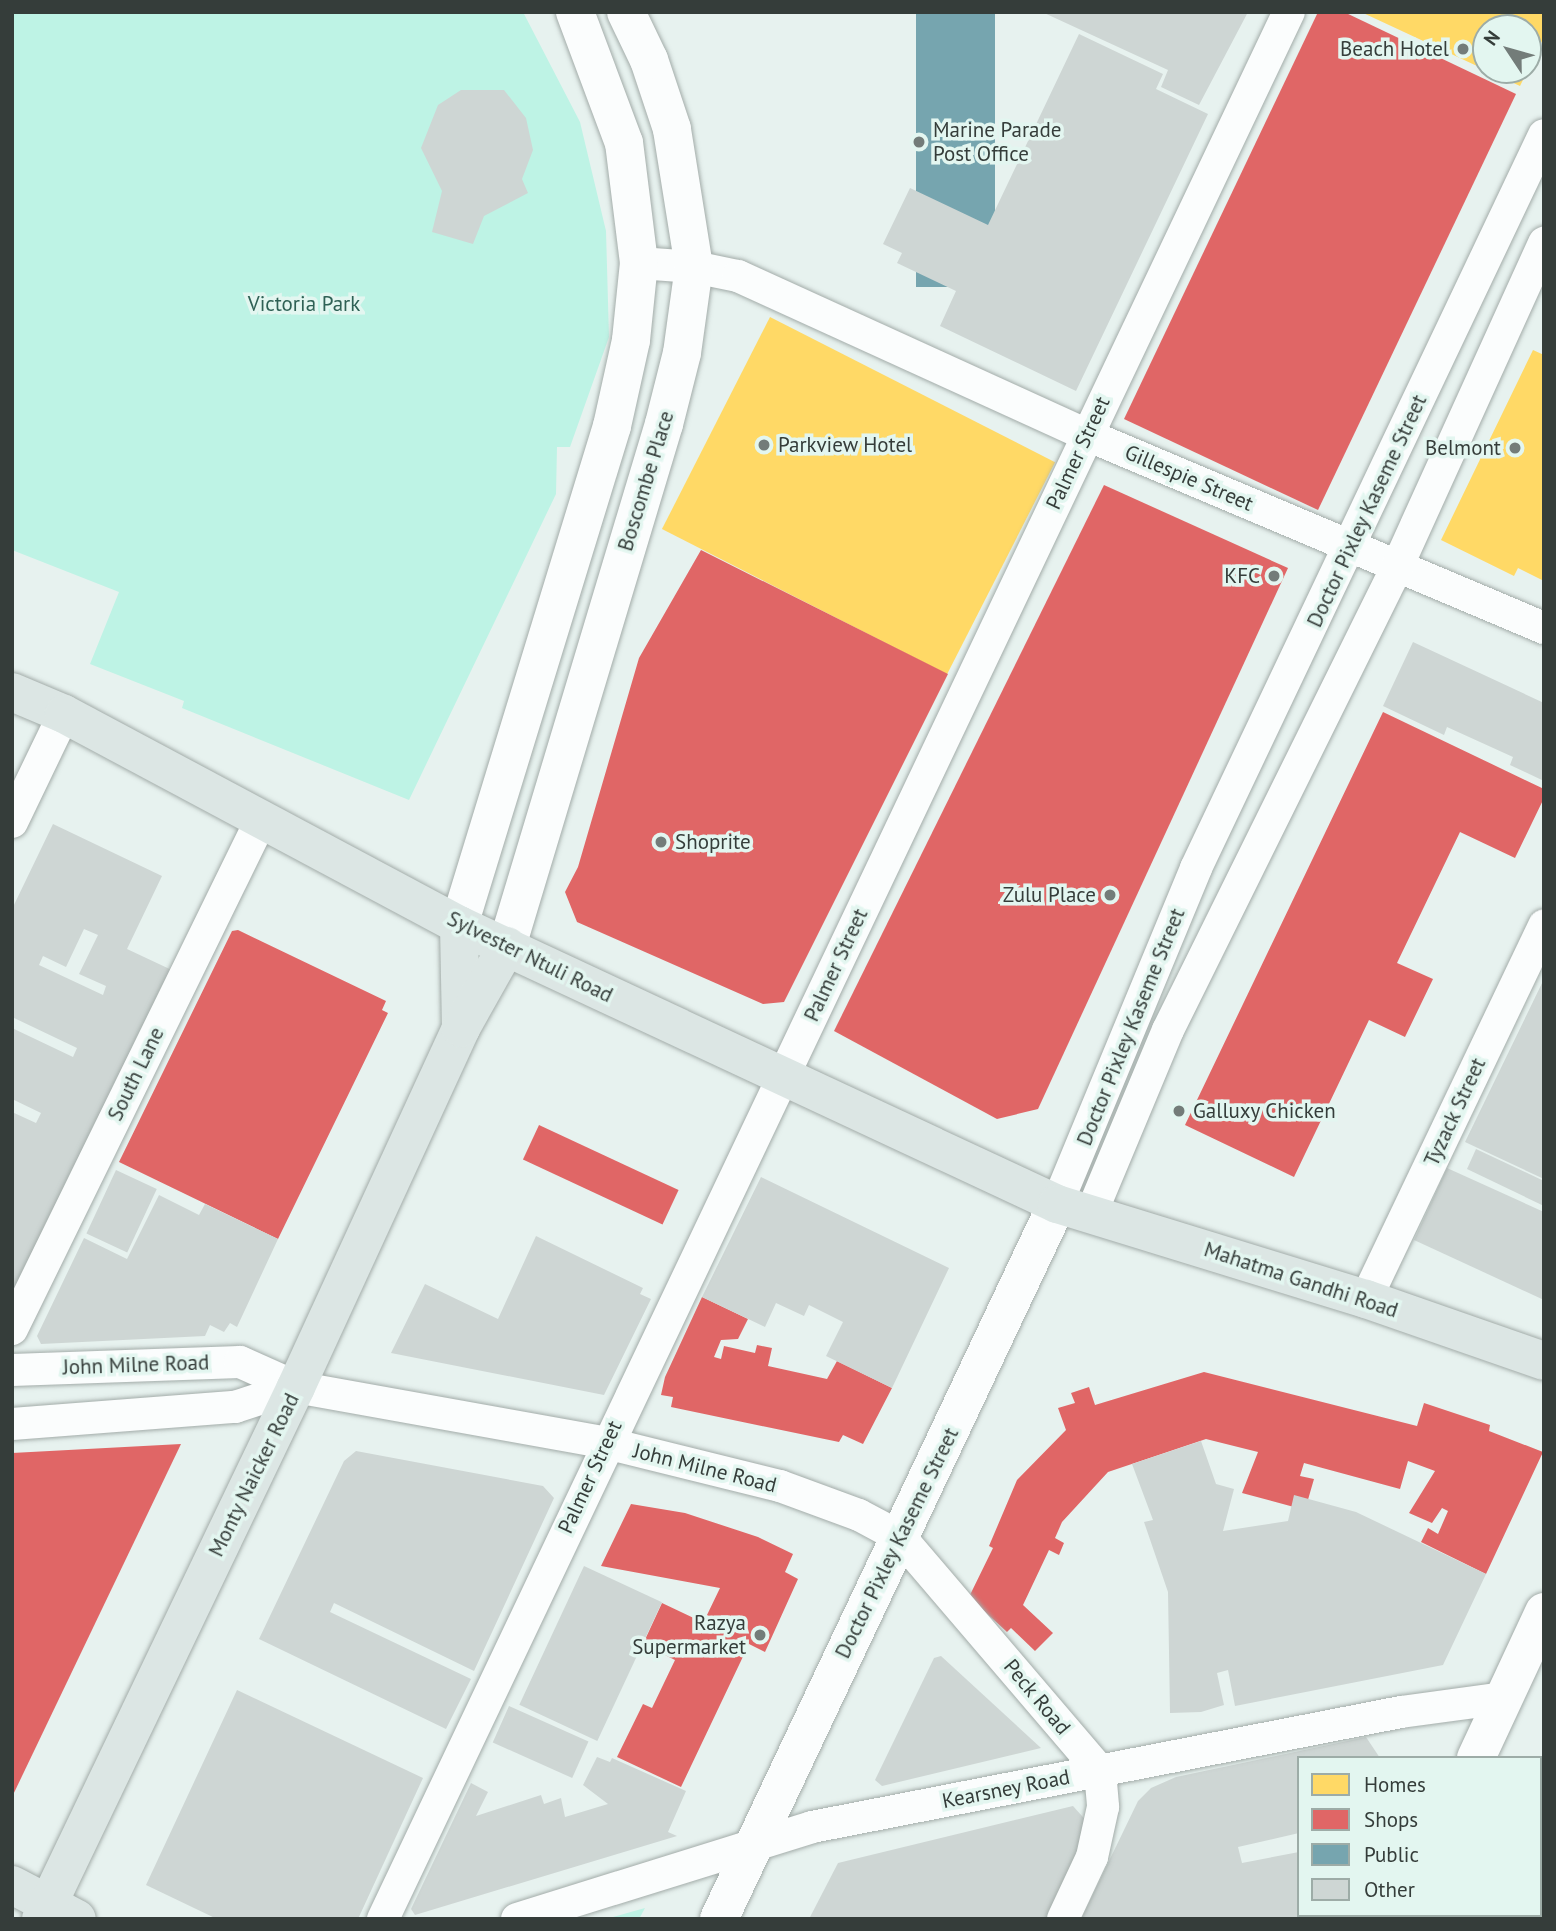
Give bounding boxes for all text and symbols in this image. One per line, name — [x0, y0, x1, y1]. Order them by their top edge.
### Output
north arrow — [1472, 14, 1542, 84]
text: N — [1478, 26, 1505, 50]
place label: Beach Hotel — [1340, 36, 1449, 62]
marker: Beach Hotel — [1455, 41, 1471, 57]
place label: Marine Parade Post Office — [933, 117, 1061, 167]
marker: Marine Parade Post Office — [911, 134, 927, 150]
park label: Victoria Park — [248, 291, 360, 317]
street label: Doctor Pixley Kaseme Street — [1302, 390, 1432, 632]
street label: Palmer Street — [1041, 393, 1115, 513]
street label: Boscombe Place — [613, 408, 679, 554]
place label: Parkview Hotel — [778, 432, 913, 458]
place label: Belmont — [1425, 435, 1501, 461]
marker: Parkview Hotel — [756, 437, 772, 453]
street label: Gillespie Street — [1121, 440, 1257, 516]
marker: Belmont — [1507, 440, 1523, 456]
place label: KFC — [1224, 563, 1260, 589]
marker: KFC — [1266, 568, 1282, 584]
place label: Shoprite — [675, 829, 751, 855]
marker: Shoprite — [653, 834, 669, 850]
place label: Zulu Place — [1003, 882, 1096, 908]
marker: Zulu Place — [1102, 887, 1118, 903]
street label: Doctor Pixley Kaseme Street — [1072, 904, 1190, 1150]
street label: Palmer Street — [799, 905, 873, 1025]
street label: Sylvester Ntuli Road — [443, 906, 617, 1008]
street label: South Lane — [103, 1023, 169, 1125]
street label: Tyzack Street — [1419, 1054, 1491, 1170]
place label: Galluxy Chicken — [1193, 1098, 1336, 1124]
marker: Galluxy Chicken — [1171, 1103, 1187, 1119]
street label: Mahatma Gandhi Road — [1201, 1237, 1401, 1323]
street label: John Milne Road — [62, 1350, 210, 1380]
street label: Monty Naicker Road — [203, 1389, 305, 1561]
street label: Palmer Street — [553, 1417, 627, 1537]
street label: Doctor Pixley Kaseme Street — [830, 1423, 964, 1663]
street label: John Milne Road — [631, 1438, 779, 1498]
place label: Razya Supermarket — [632, 1610, 746, 1660]
marker: Razya Supermarket — [752, 1627, 768, 1643]
street label: Peck Road — [998, 1654, 1076, 1740]
legend — [1297, 1756, 1542, 1917]
street label: Kearsney Road — [940, 1764, 1072, 1814]
text: Homes — [1364, 1771, 1426, 1798]
text: Shops — [1364, 1806, 1418, 1833]
text: Public — [1364, 1841, 1419, 1868]
text: Other — [1364, 1876, 1415, 1903]

